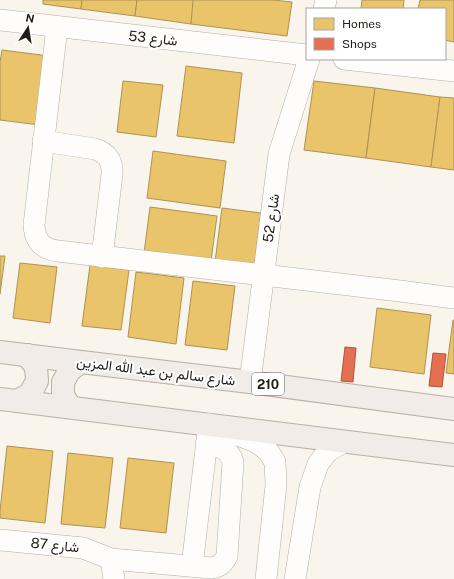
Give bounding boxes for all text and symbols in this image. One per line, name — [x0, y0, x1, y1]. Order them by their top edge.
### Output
north arrow — [8, 8, 48, 48]
legend — [306, 8, 446, 60]
text: N — [25, 11, 36, 25]
text: Homes — [342, 17, 381, 31]
street label: شارع 53 — [127, 27, 178, 52]
text: Shops — [342, 37, 377, 51]
street label: شارع 52 — [260, 193, 285, 244]
street label: شارع سالم بن عبد الله المزين — [75, 353, 236, 392]
road number: 210 — [252, 373, 284, 395]
street label: شارع 87 — [30, 534, 80, 558]

